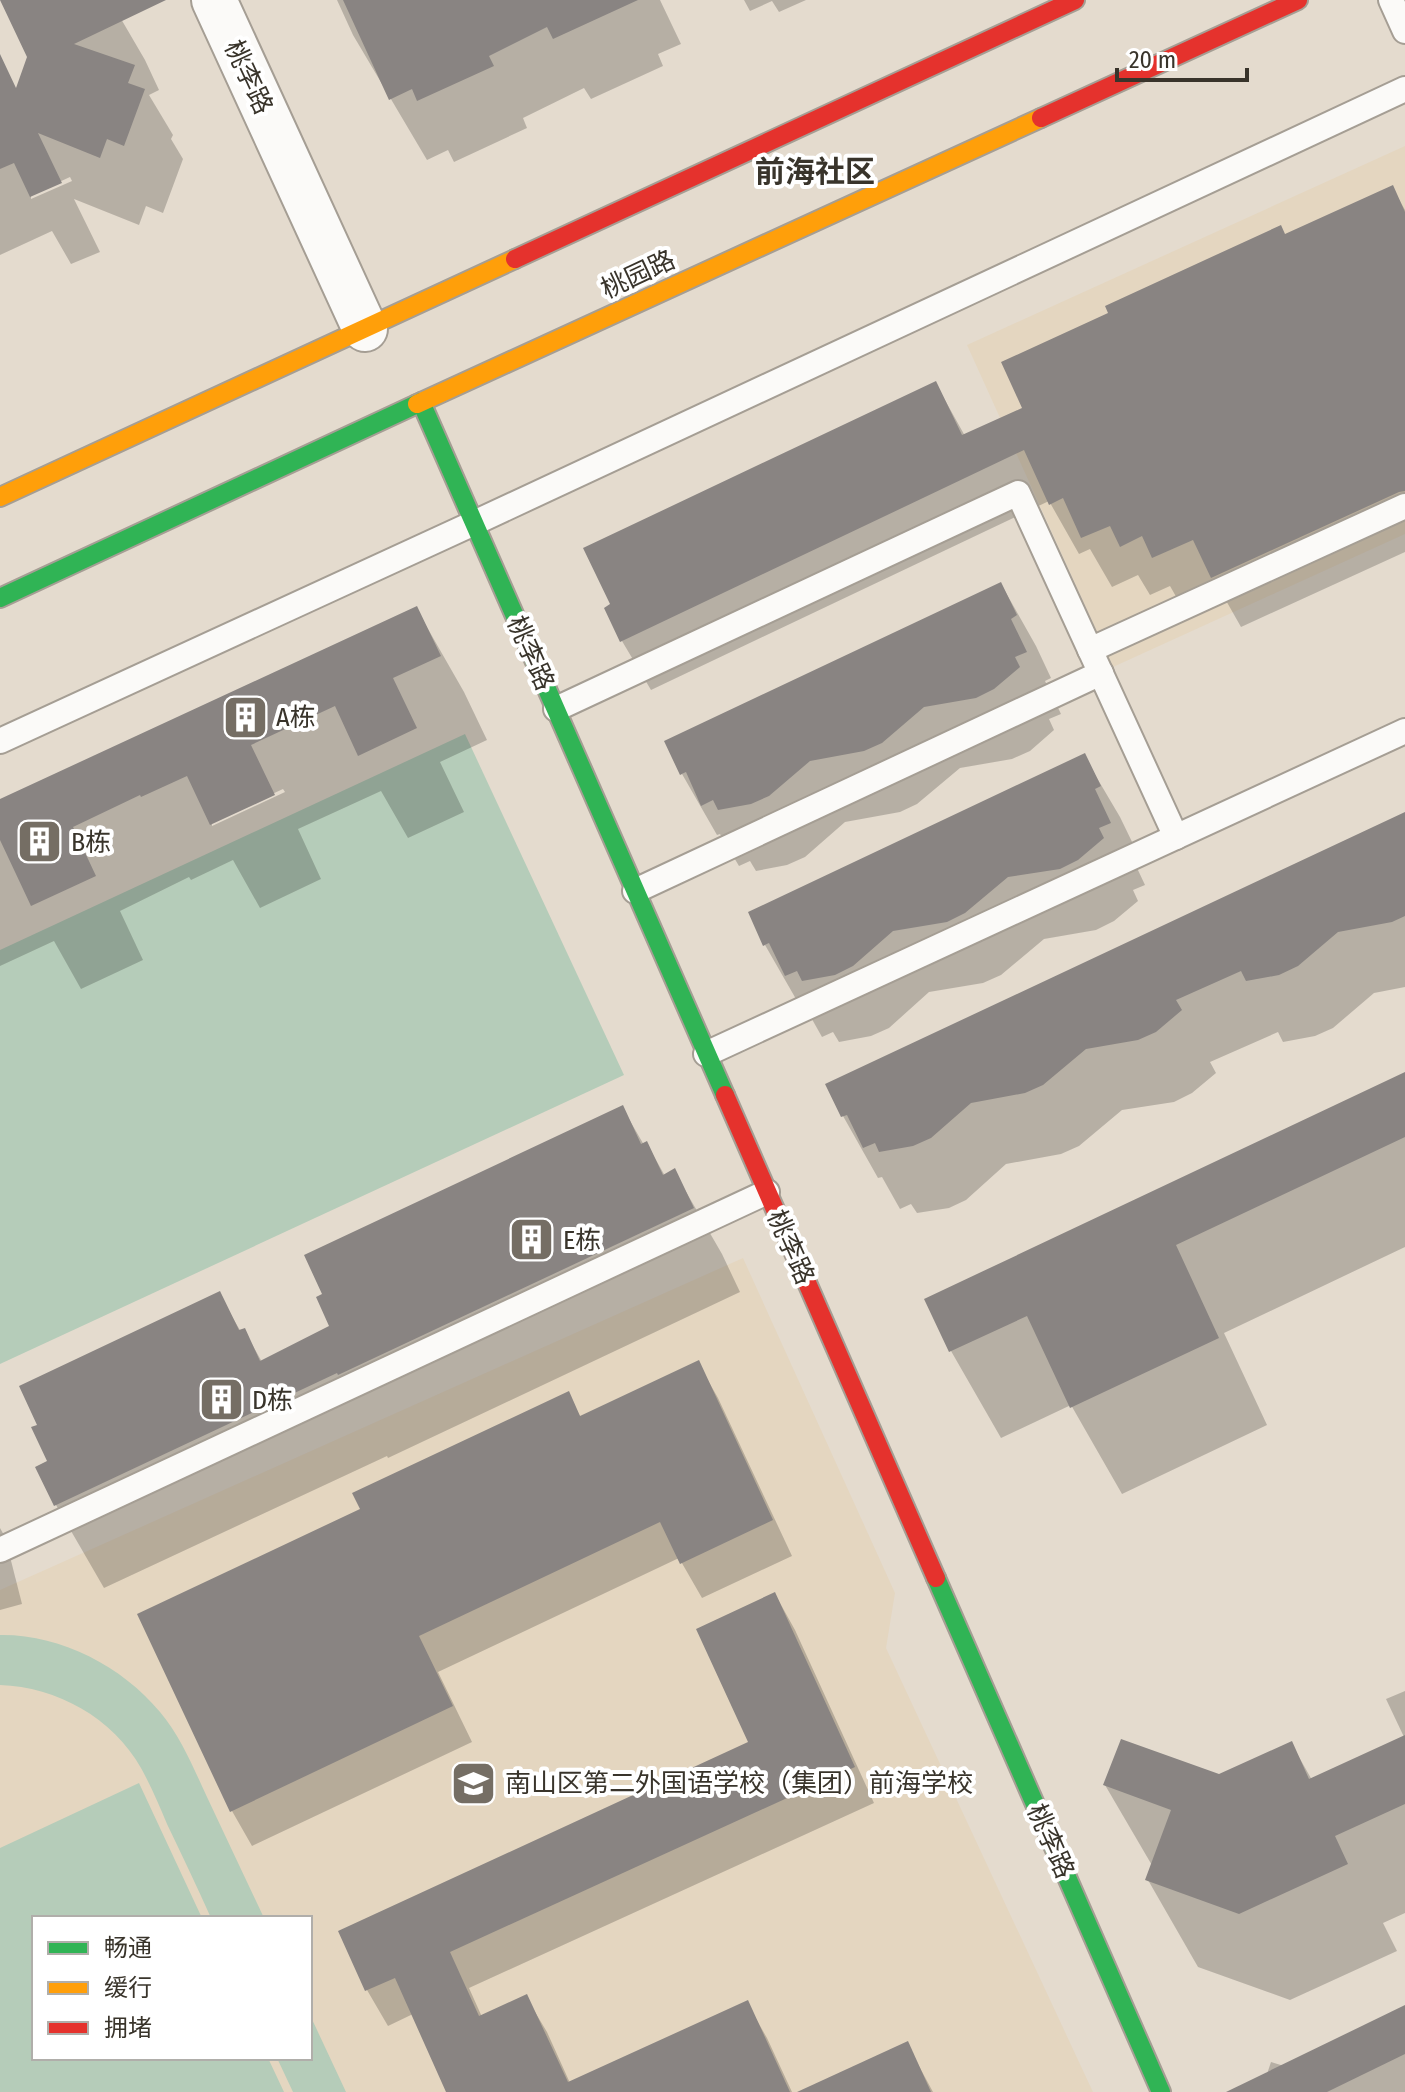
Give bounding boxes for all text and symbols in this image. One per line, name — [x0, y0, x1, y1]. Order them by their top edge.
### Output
scale bar — [1117, 32, 1247, 82]
street label: 桃李路 — [218, 35, 279, 119]
text: 20 m — [1129, 46, 1176, 74]
district label: 前海社区 — [755, 154, 875, 190]
street label: 桃园路 — [596, 244, 680, 305]
street label: 桃李路 — [501, 611, 561, 695]
building icon: A栋 — [221, 693, 269, 741]
place label: A栋 — [276, 702, 316, 733]
building icon: B栋 — [16, 818, 64, 866]
place label: B栋 — [71, 827, 111, 858]
street label: 桃李路 — [761, 1205, 821, 1289]
building icon: E栋 — [508, 1216, 556, 1264]
place label: E栋 — [563, 1225, 601, 1256]
building icon: D栋 — [197, 1376, 245, 1424]
place label: D栋 — [252, 1385, 293, 1416]
school or university icon: 南山区第二外国语学校（集团）前海学校 — [450, 1759, 498, 1807]
place label: 南山区第二外国语学校（集团）前海学校 — [505, 1768, 973, 1799]
street label: 桃李路 — [1021, 1799, 1081, 1883]
legend — [32, 1916, 312, 2060]
text: 畅通 — [104, 1934, 152, 1962]
text: 缓行 — [104, 1974, 152, 2002]
text: 拥堵 — [104, 2014, 152, 2042]

